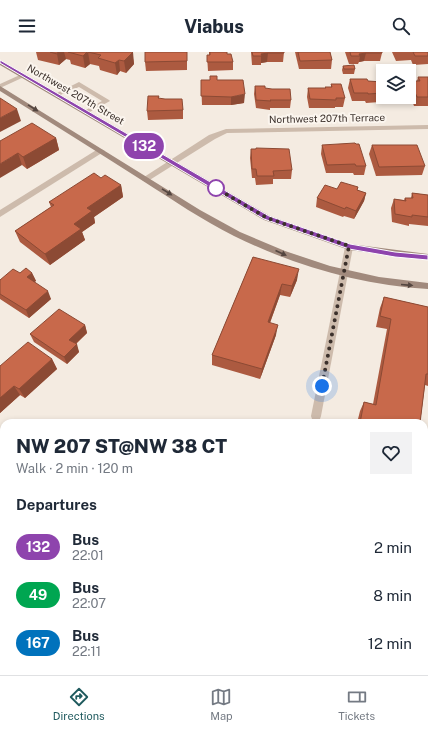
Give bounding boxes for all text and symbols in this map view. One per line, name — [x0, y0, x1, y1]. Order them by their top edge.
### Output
icon: menu — [16, 15, 38, 37]
icon: search — [390, 15, 412, 37]
text: Viabus — [184, 16, 244, 37]
street label: Northwest 207th Street — [25, 61, 127, 127]
map controls — [376, 64, 416, 104]
button: layers — [376, 64, 416, 104]
one-way arrow — [27, 105, 39, 112]
street label: Northwest 207th Terrace — [269, 111, 385, 125]
line badge: 132 — [121, 133, 167, 159]
text: 132 — [132, 138, 156, 154]
unlabelled marker — [207, 179, 225, 197]
one-way arrow — [161, 189, 173, 196]
one-way arrow — [276, 251, 288, 257]
one-way arrow — [401, 281, 413, 288]
your location — [312, 376, 332, 396]
button: heart — [370, 432, 412, 474]
text: NW 207 ST@NW 38 CT — [16, 435, 227, 457]
text: Walk · 2 min · 120 m — [16, 461, 133, 476]
text: Departures — [16, 496, 97, 513]
text: Bus — [72, 531, 99, 548]
text: 132 — [26, 539, 50, 555]
text: 2 min — [374, 539, 412, 556]
text: 22:01 — [72, 548, 104, 563]
text: Bus — [72, 579, 99, 596]
text: 49 — [29, 587, 47, 603]
text: 8 min — [373, 587, 412, 604]
text: 22:07 — [72, 596, 106, 611]
text: Bus — [72, 627, 99, 644]
text: 167 — [26, 635, 50, 651]
text: 12 min — [368, 635, 412, 652]
text: 22:11 — [72, 644, 101, 659]
tab: Directions — [53, 686, 105, 722]
tab: Map — [210, 686, 233, 722]
tab: Tickets — [338, 686, 375, 722]

